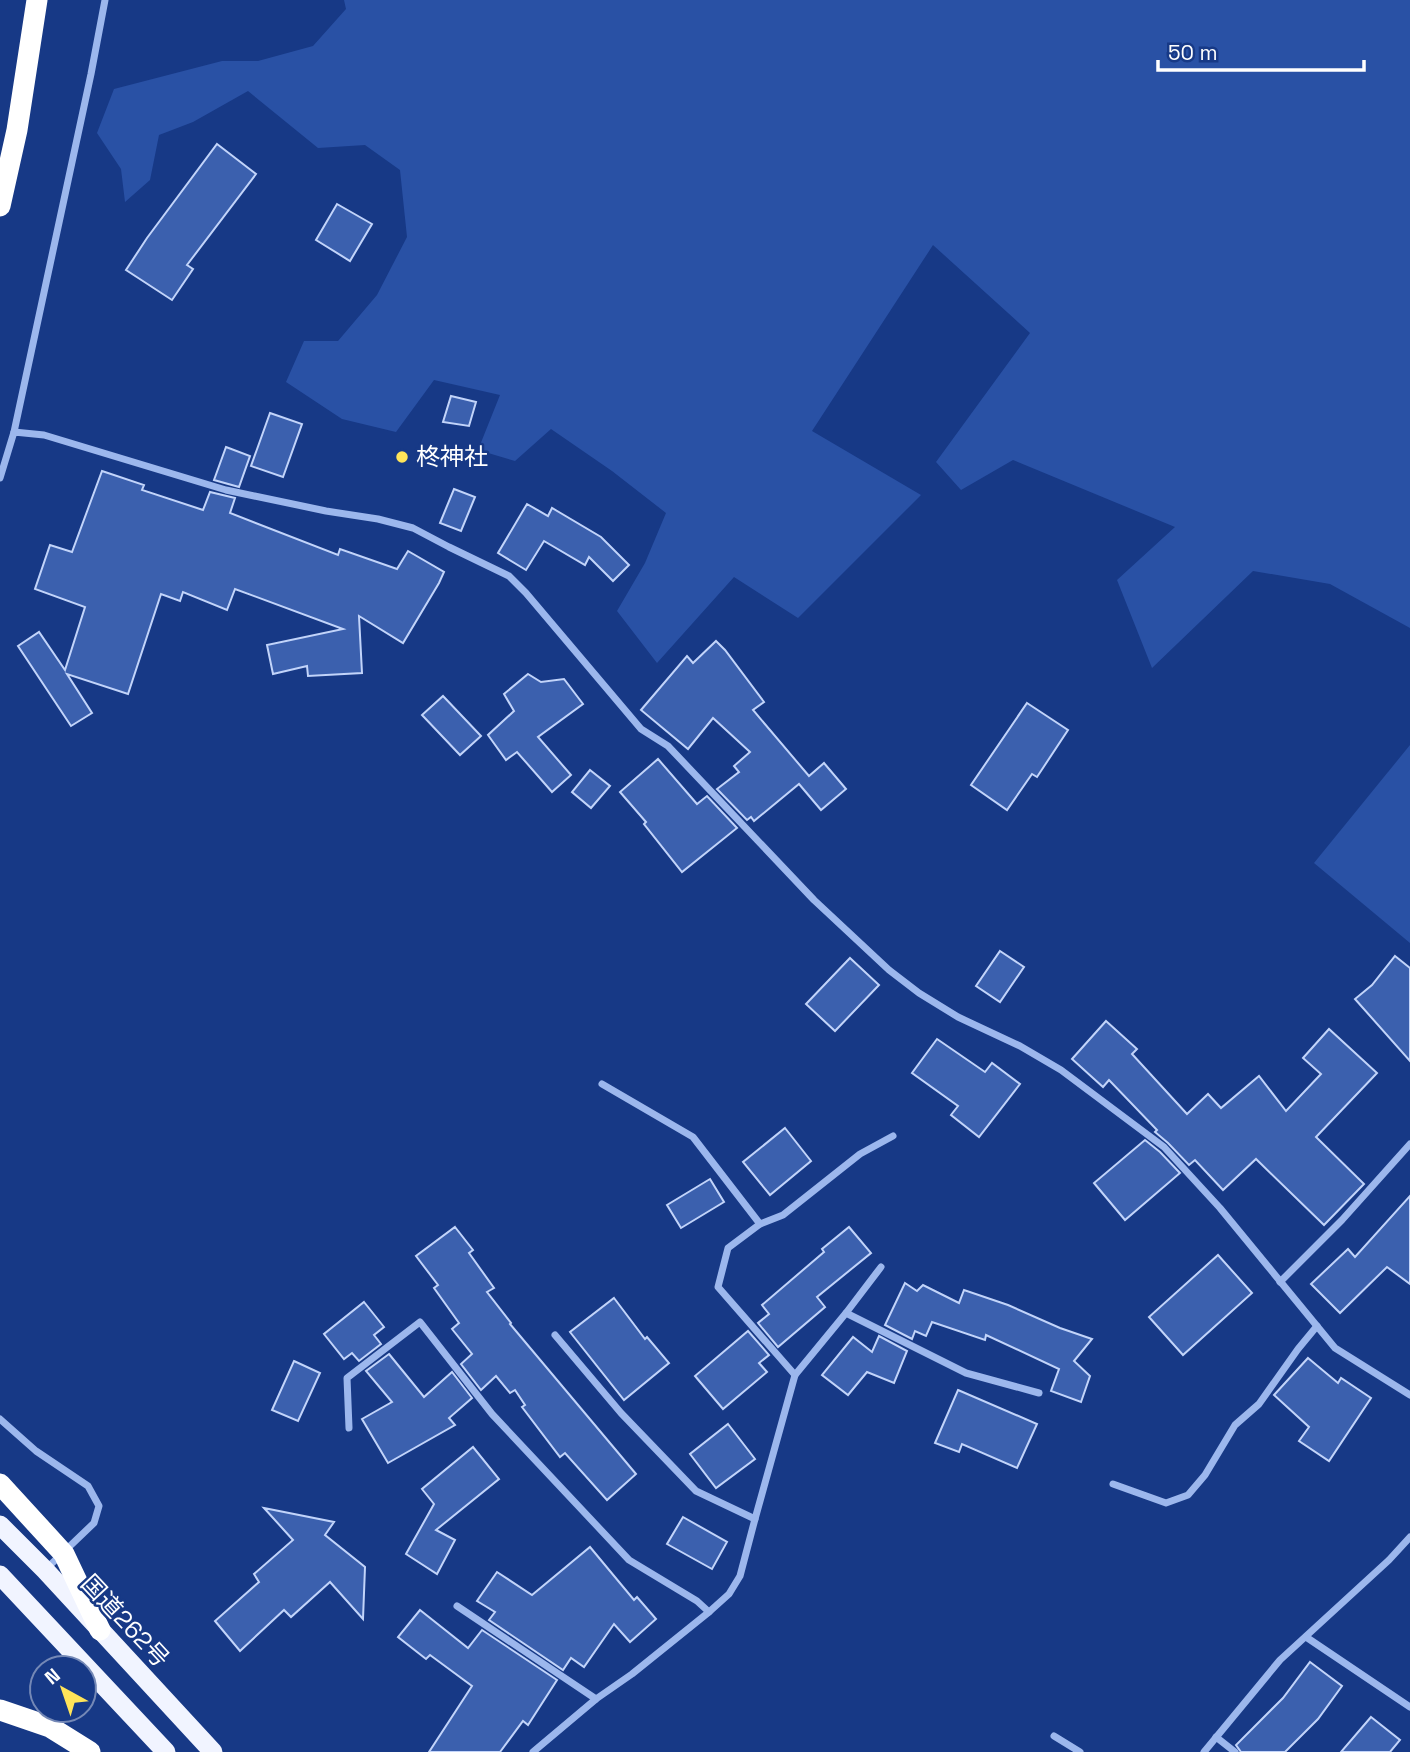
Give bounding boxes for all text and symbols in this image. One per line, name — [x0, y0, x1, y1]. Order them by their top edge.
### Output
scale bar — [1158, 28, 1364, 72]
text: 50 m — [1168, 39, 1218, 66]
place label: 柊神社 — [416, 441, 488, 472]
marker: 柊神社 — [394, 449, 410, 465]
street label: 国道262号 — [75, 1568, 176, 1673]
north arrow — [28, 1654, 98, 1724]
text: N — [39, 1663, 65, 1690]

